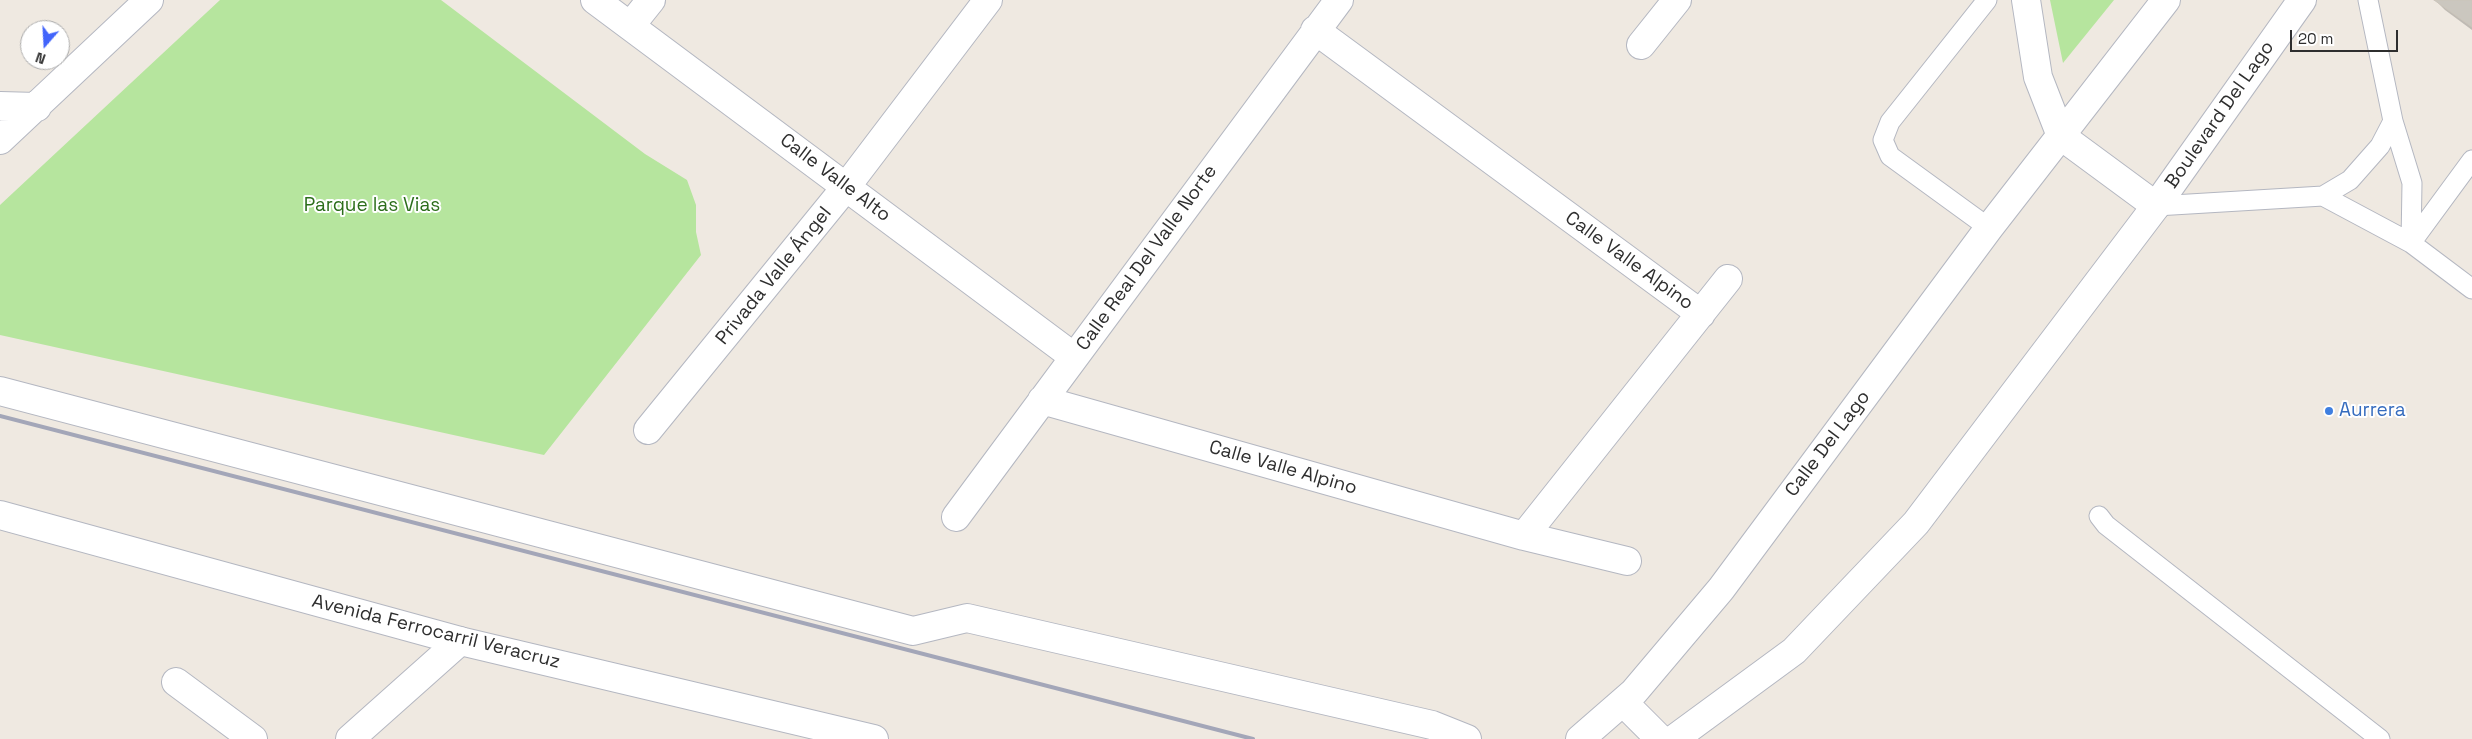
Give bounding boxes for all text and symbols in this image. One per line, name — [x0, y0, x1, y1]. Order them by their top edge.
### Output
north arrow — [20, 20, 70, 70]
scale bar — [2292, 20, 2400, 52]
text: 20 m — [2298, 29, 2333, 48]
street label: Boulevard Del Lago — [2161, 37, 2279, 193]
text: N — [33, 48, 48, 68]
street label: Calle Valle Alto — [775, 129, 895, 227]
street label: Calle Real Del Valle Norte — [1072, 161, 1222, 355]
park label: Parque las Vias — [304, 195, 440, 217]
street label: Privada Valle Ángel — [711, 202, 837, 350]
street label: Calle Valle Alpino — [1560, 207, 1698, 315]
street label: Calle Del Lago — [1781, 386, 1875, 502]
place label: Aurrera — [2339, 400, 2406, 422]
marker: Aurrera — [2323, 405, 2335, 417]
street label: Calle Valle Alpino — [1206, 436, 1360, 500]
street label: Avenida Ferrocarril Veracruz — [310, 590, 562, 674]

